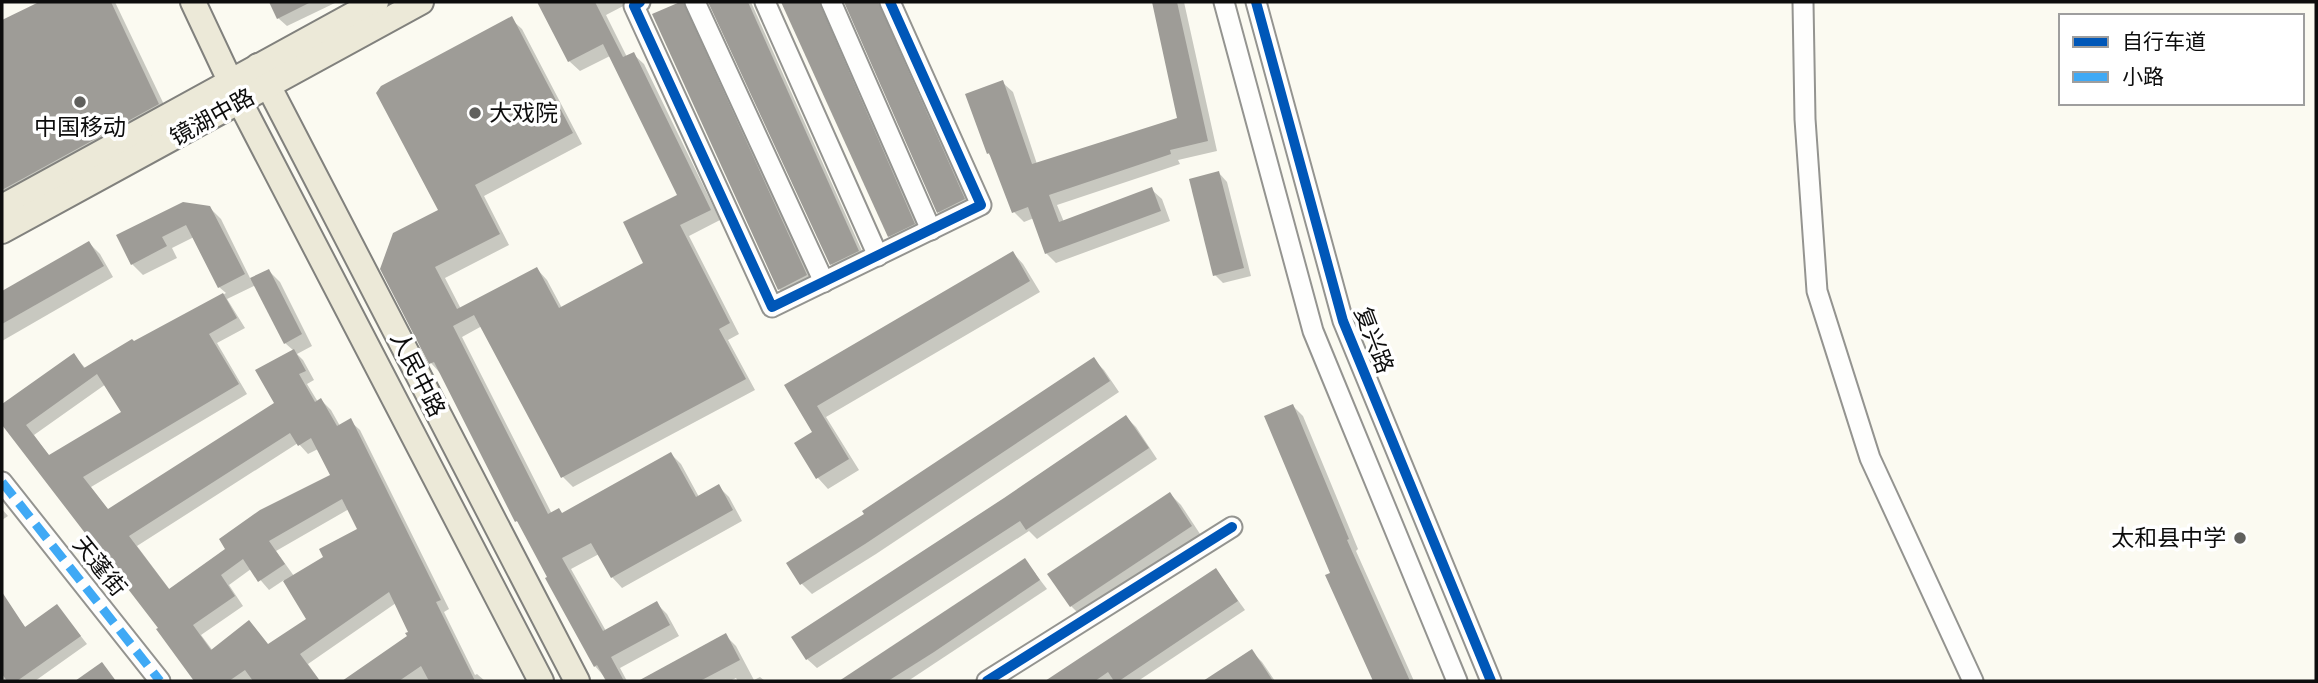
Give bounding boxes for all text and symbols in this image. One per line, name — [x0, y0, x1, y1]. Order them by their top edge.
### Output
legend — [2059, 14, 2304, 105]
text: 自行车道 — [2122, 29, 2206, 55]
text: 小路 — [2122, 64, 2164, 90]
street label: 镜湖中路 — [165, 82, 259, 152]
marker: 中国移动 — [72, 94, 88, 110]
place label: 大戏院 — [489, 99, 558, 127]
marker: 大戏院 — [467, 105, 483, 121]
place label: 中国移动 — [34, 113, 126, 141]
street label: 复兴路 — [1349, 303, 1399, 377]
street label: 人民中路 — [385, 327, 451, 421]
place label: 太和县中学 — [2111, 524, 2226, 552]
street label: 天蓬街 — [67, 530, 133, 602]
marker: 太和县中学 — [2232, 530, 2248, 546]

